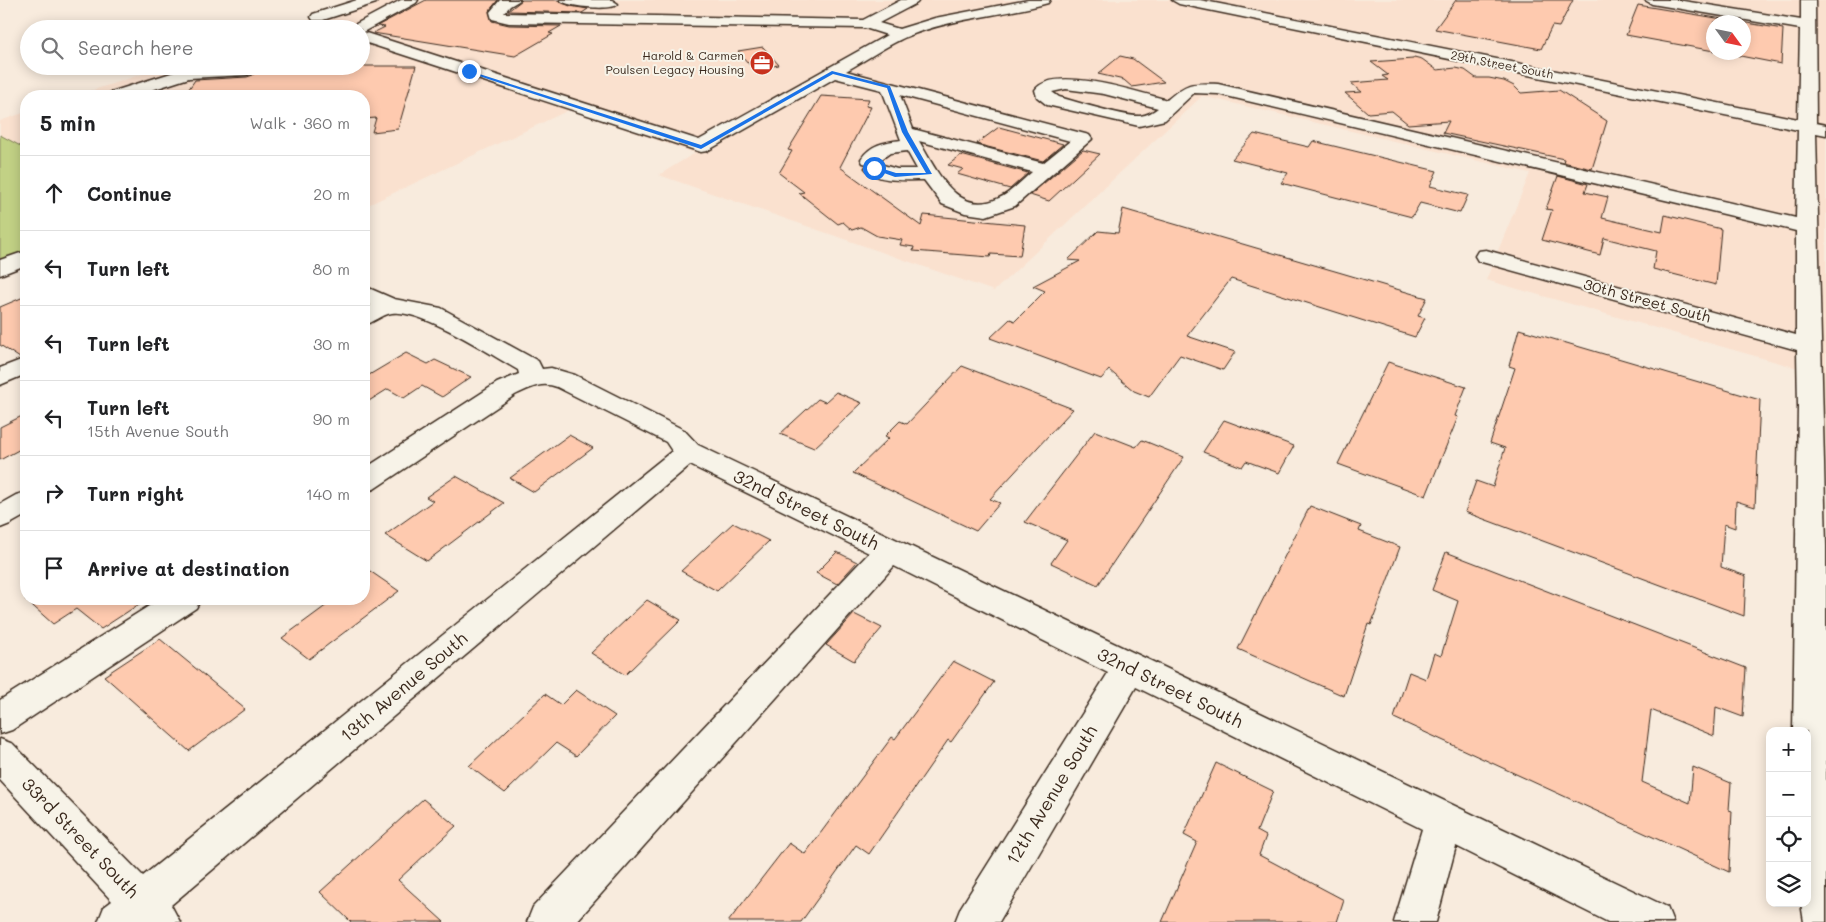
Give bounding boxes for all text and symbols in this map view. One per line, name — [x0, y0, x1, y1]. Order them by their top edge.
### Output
north arrow — [1706, 15, 1751, 60]
search box — [20, 20, 370, 75]
icon: search — [38, 34, 66, 62]
text: Search here — [78, 35, 194, 60]
street label: 29th Street South — [1450, 46, 1555, 82]
place label: Harold & Carmen Poulsen Legacy Housing — [606, 47, 744, 77]
office icon: Harold & Carmen Poulsen Legacy Housing — [749, 50, 775, 76]
route end — [458, 60, 481, 83]
text: 5 min — [40, 109, 96, 136]
text: Walk · 360 m — [249, 112, 350, 133]
route start — [863, 157, 886, 180]
icon: ahead — [40, 179, 68, 207]
text: Continue — [87, 181, 172, 206]
text: 20 m — [313, 183, 350, 204]
icon: left — [40, 254, 68, 282]
text: Turn left — [87, 256, 170, 281]
text: 80 m — [313, 258, 350, 279]
street label: 30th Street South — [1581, 273, 1713, 327]
icon: left — [40, 329, 68, 357]
text: Turn left — [87, 331, 170, 356]
text: 30 m — [313, 333, 350, 354]
text: Turn left — [87, 395, 170, 420]
icon: left — [40, 404, 68, 432]
text: 90 m — [313, 408, 350, 429]
text: 15th Avenue South — [87, 420, 228, 441]
street label: 32nd Street South — [729, 463, 883, 555]
icon: right — [40, 479, 68, 507]
text: Turn right — [87, 481, 184, 506]
text: 140 m — [306, 483, 350, 504]
icon: arrive — [40, 554, 68, 582]
text: Arrive at destination — [87, 556, 290, 581]
street label: 13th Avenue South — [335, 626, 472, 747]
street label: 32nd Street South — [1093, 641, 1247, 733]
street label: 12th Avenue South — [1000, 720, 1102, 869]
map controls — [1766, 727, 1811, 907]
button: + — [1766, 727, 1811, 772]
street label: 33rd Street South — [17, 772, 145, 903]
button: − — [1766, 772, 1811, 817]
button: locate — [1766, 817, 1811, 862]
button: layers — [1766, 862, 1811, 907]

